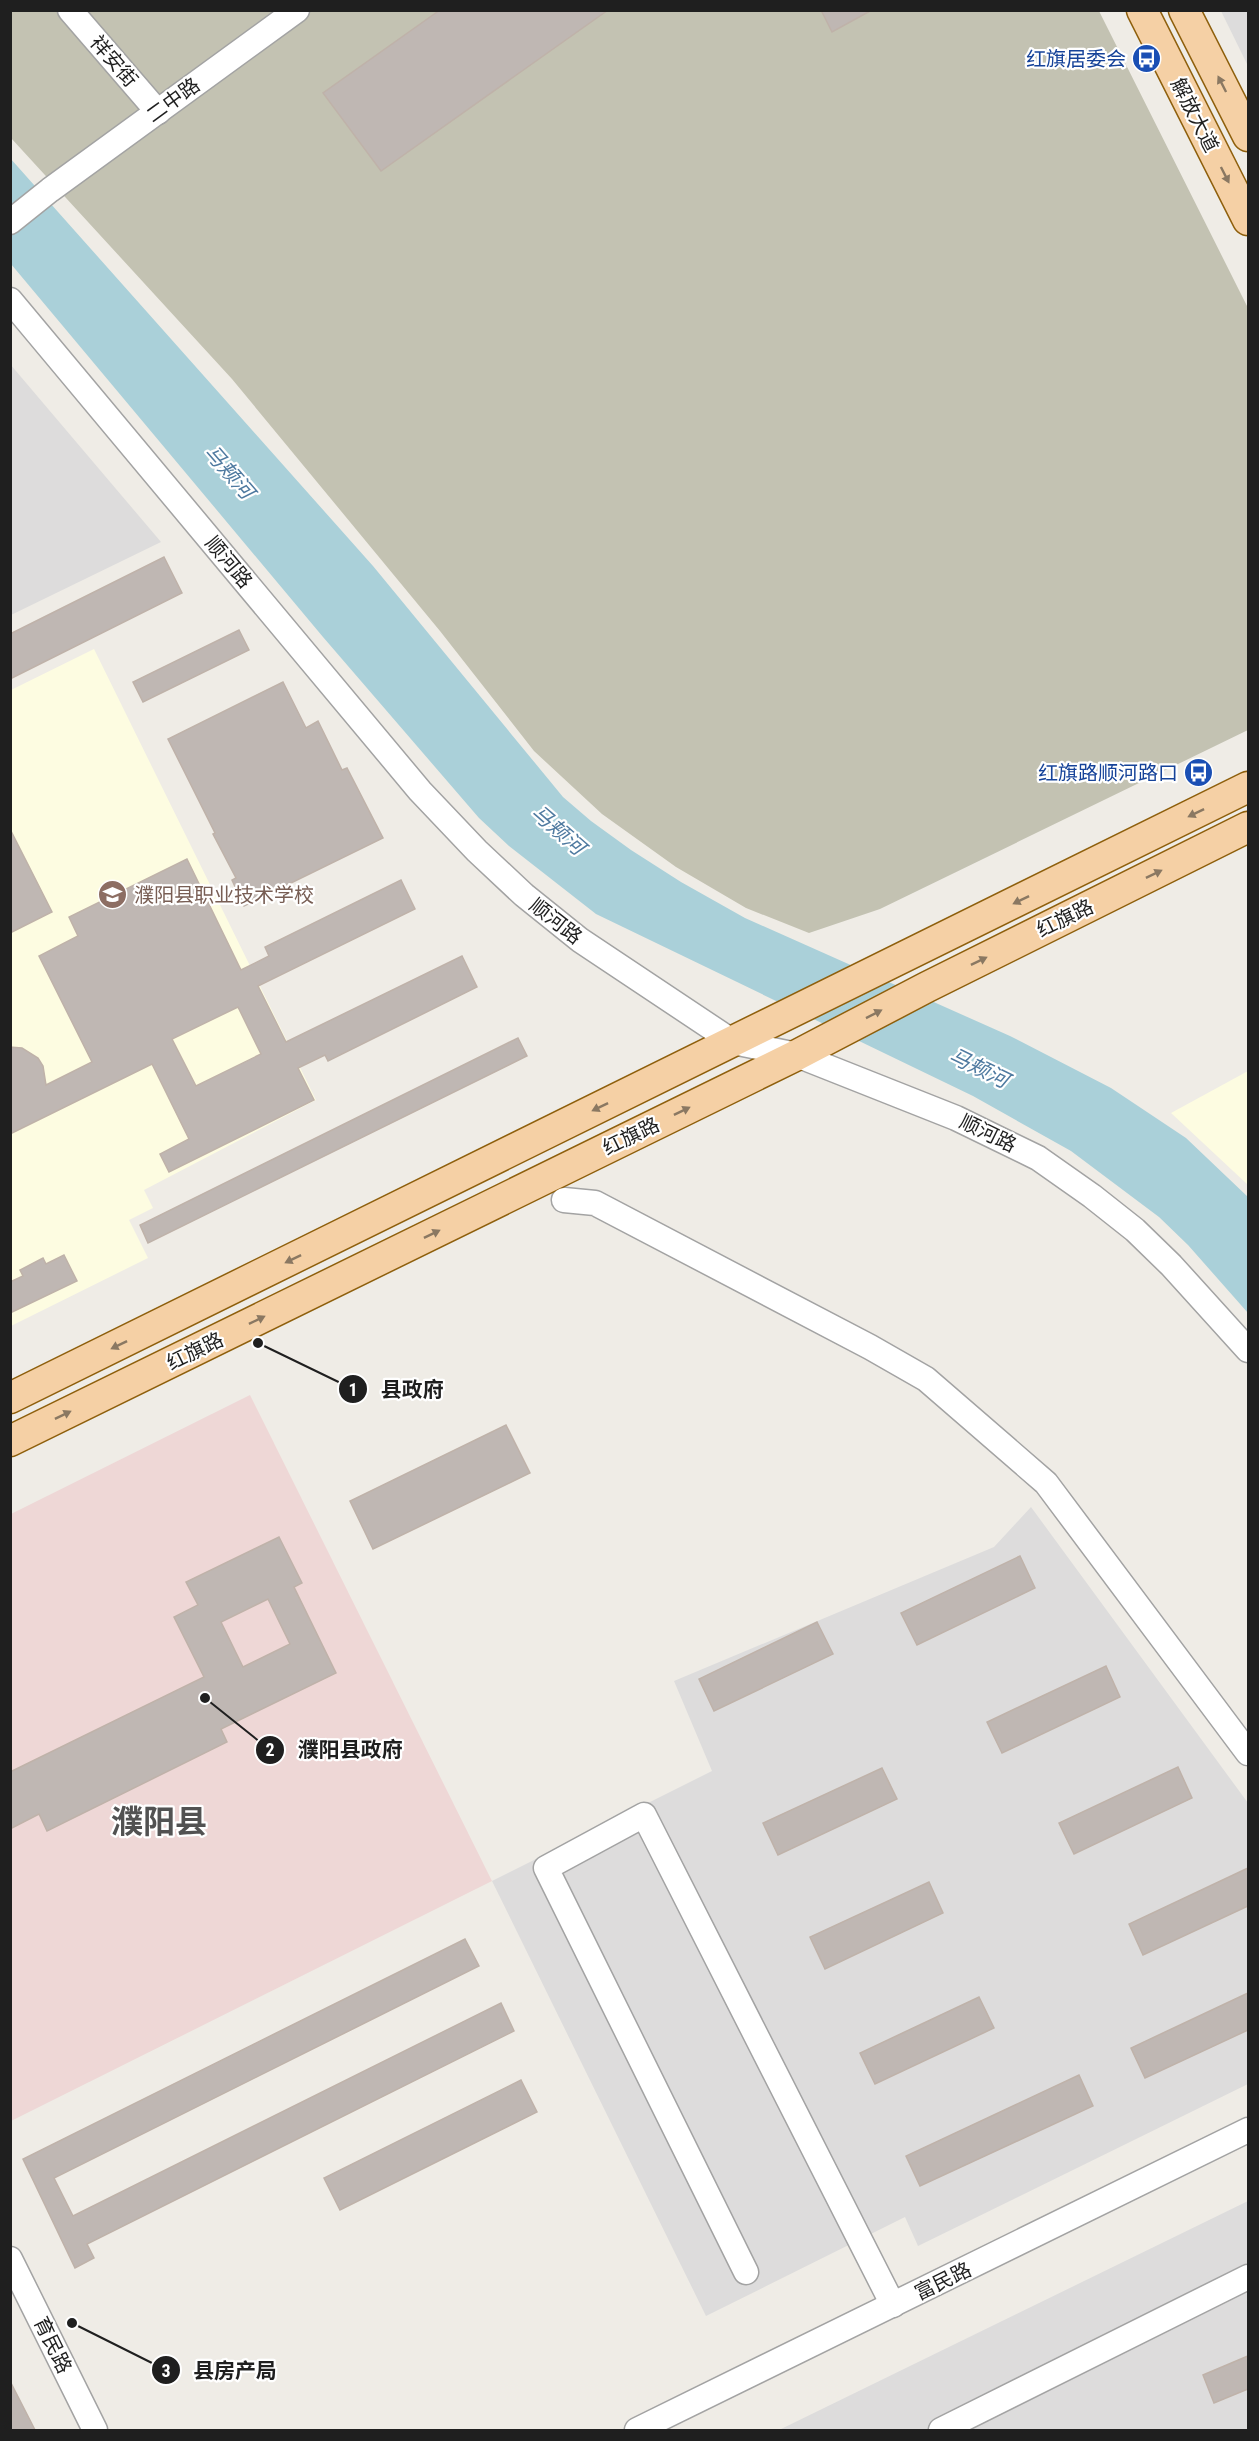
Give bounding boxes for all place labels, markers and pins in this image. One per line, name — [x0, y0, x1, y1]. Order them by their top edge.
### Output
bus stop icon: 红旗居委会 — [1131, 43, 1163, 75]
place label: 红旗居委会 — [1026, 47, 1126, 71]
bus stop icon: 红旗路顺河路口 — [1183, 757, 1215, 789]
place label: 红旗路顺河路口 — [1038, 761, 1178, 785]
school or university icon: 濮阳县职业技术学校 — [97, 879, 129, 911]
place label: 濮阳县职业技术学校 — [134, 883, 314, 907]
callout: 县政府 — [338, 1370, 455, 1409]
callout: 濮阳县政府 — [255, 1730, 414, 1769]
callout: 县房产局 — [151, 2351, 289, 2390]

